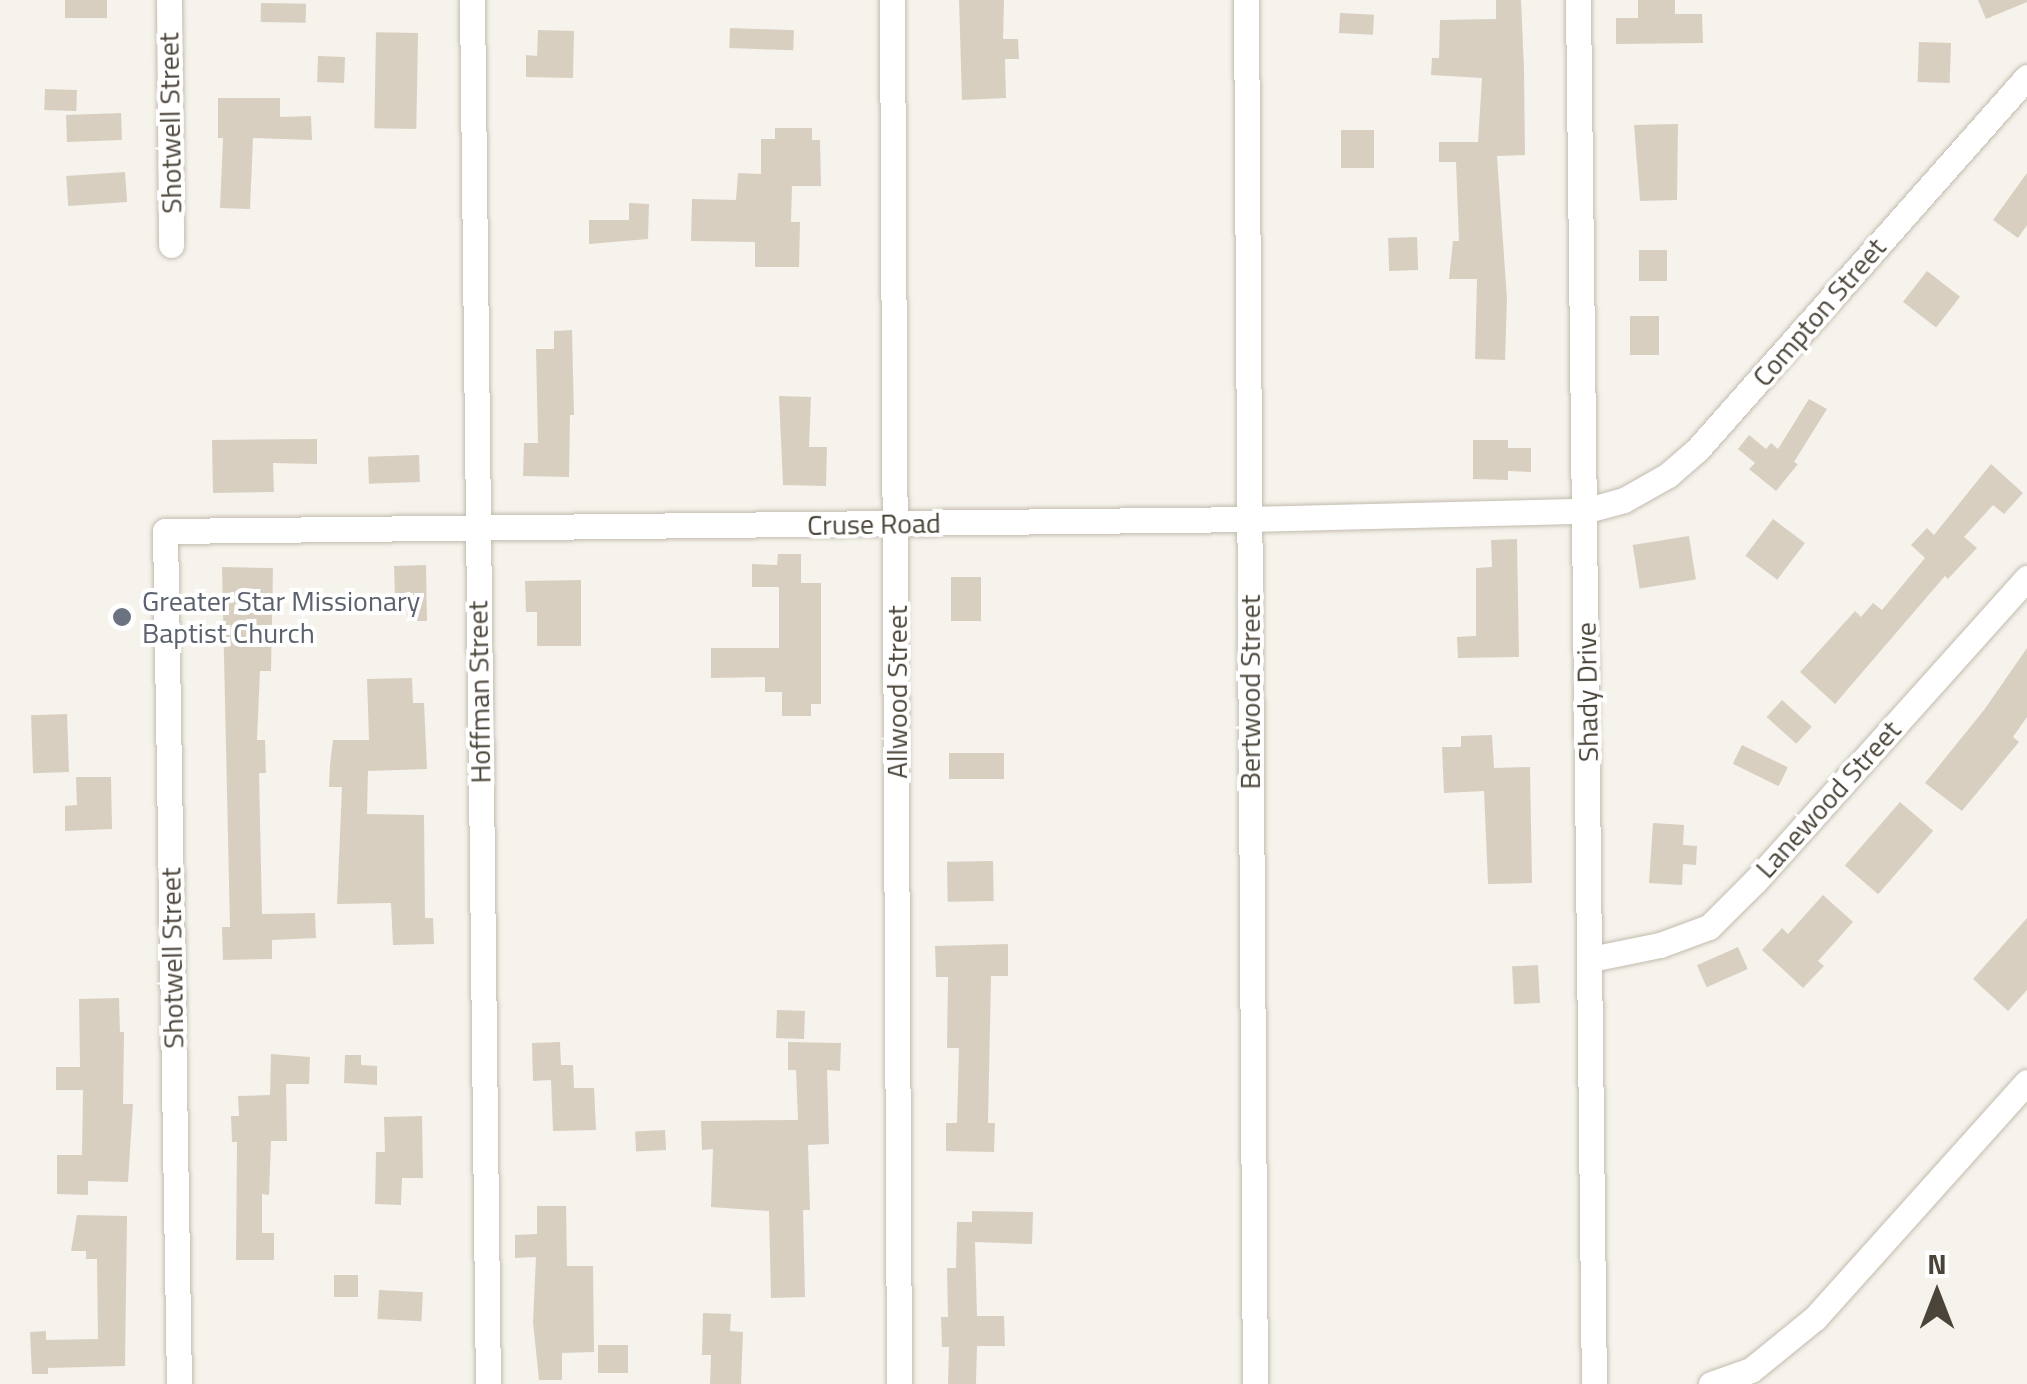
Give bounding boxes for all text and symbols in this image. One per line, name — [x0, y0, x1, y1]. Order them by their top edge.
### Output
street label: Shotwell Street — [152, 32, 188, 214]
street label: Compton Street — [1745, 231, 1893, 393]
street label: Cruse Road — [807, 506, 941, 542]
place label: Greater Star Missionary Baptist Church — [142, 584, 420, 650]
street label: Bertwood Street — [1233, 595, 1267, 789]
street label: Hoffman Street — [461, 600, 497, 784]
street label: Allwood Street — [880, 605, 914, 779]
marker: Greater Star Missionary Baptist Church — [111, 606, 133, 628]
street label: Shady Drive — [1569, 622, 1605, 762]
street label: Lanewood Street — [1748, 713, 1908, 885]
street label: Shotwell Street — [154, 867, 190, 1049]
text: N — [1927, 1242, 1947, 1285]
north arrow — [1887, 1244, 1987, 1344]

